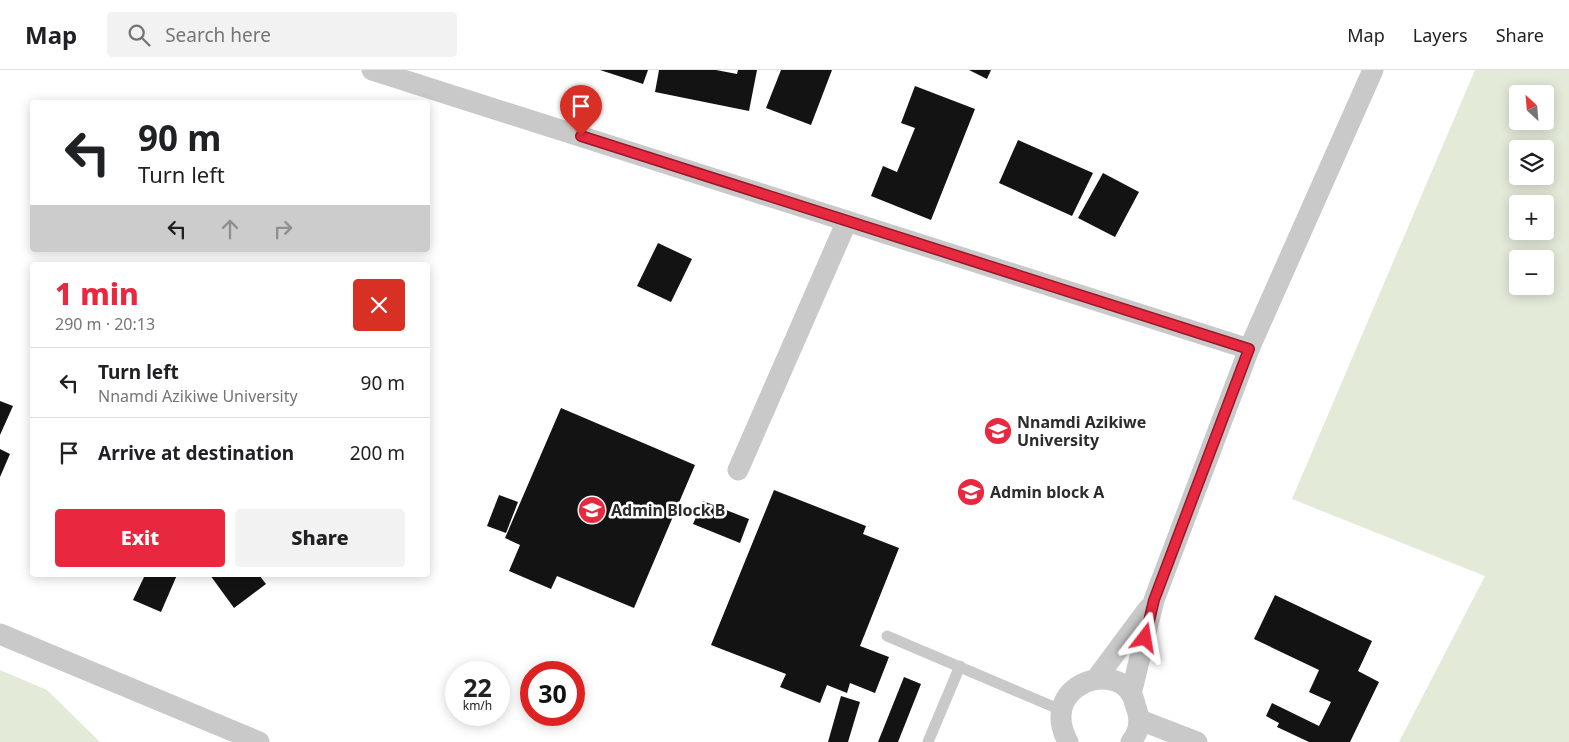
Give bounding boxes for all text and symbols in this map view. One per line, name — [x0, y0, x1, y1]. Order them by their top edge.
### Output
search box — [107, 12, 457, 57]
text: Map — [25, 18, 77, 51]
icon: search — [125, 21, 153, 49]
text: Search here — [165, 22, 271, 48]
text: Map — [1347, 23, 1385, 47]
text: Layers — [1413, 23, 1468, 47]
text: Share — [1496, 23, 1544, 47]
pin — [560, 85, 602, 136]
north arrow — [1509, 85, 1554, 130]
map controls — [1509, 85, 1554, 295]
icon: arrive — [567, 92, 595, 120]
text: 90 m — [138, 114, 221, 161]
icon: left — [55, 120, 120, 185]
button: layers — [1509, 140, 1554, 185]
text: Turn left — [138, 159, 225, 189]
button: + — [1509, 195, 1554, 240]
icon: left — [163, 215, 191, 243]
icon: ahead — [216, 215, 244, 243]
icon: right — [269, 215, 297, 243]
button: − — [1509, 250, 1554, 295]
text: 1 min — [55, 273, 139, 314]
button: close — [353, 279, 405, 331]
text: 290 m · 20:13 — [55, 313, 155, 335]
text: Turn left — [98, 359, 179, 385]
icon: left — [55, 369, 83, 397]
text: 90 m — [361, 370, 405, 396]
text: Nnamdi Azikiwe University — [98, 385, 298, 407]
place label: Nnamdi Azikiwe University — [1017, 411, 1146, 451]
school or university icon: Nnamdi Azikiwe University — [983, 416, 1013, 446]
icon: arrive — [55, 439, 83, 467]
text: Arrive at destination — [98, 440, 294, 466]
text: 200 m — [350, 440, 405, 466]
school or university icon: Admin block A — [956, 477, 986, 507]
place label: Admin block A — [990, 481, 1105, 503]
school or university icon: Admin Block B — [577, 495, 607, 525]
place label: Admin Block B — [611, 499, 726, 521]
button: Exit — [55, 509, 225, 567]
button: Share — [235, 509, 405, 567]
position arrow — [1118, 611, 1170, 663]
speed limit sign: 30 — [520, 661, 585, 726]
text: 22 — [463, 670, 492, 704]
text: km/h — [463, 697, 492, 714]

